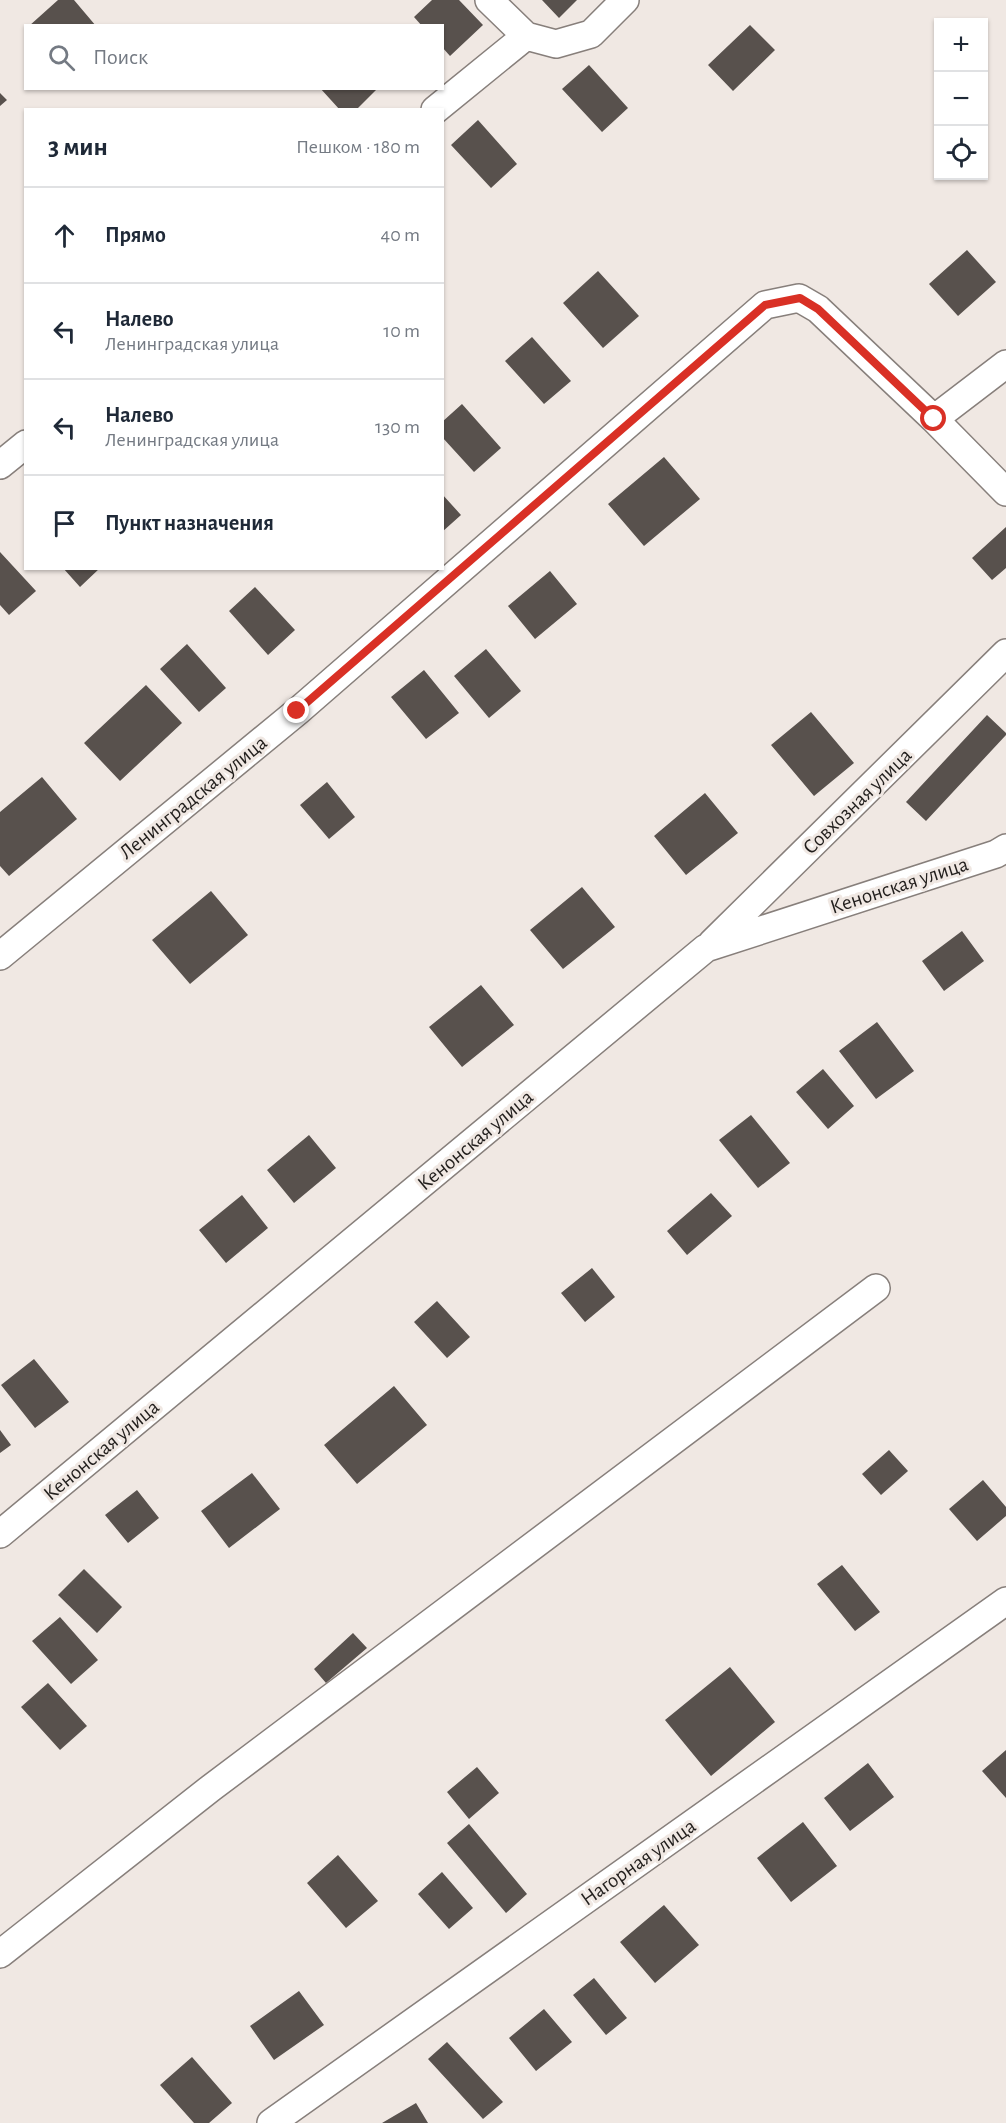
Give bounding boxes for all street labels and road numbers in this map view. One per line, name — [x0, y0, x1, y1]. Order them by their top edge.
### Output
street label: Ленинградская улица — [116, 731, 271, 863]
street label: Совхозная улица — [799, 744, 916, 858]
street label: Кенонская улица — [827, 853, 971, 918]
street label: Кенонская улица — [413, 1086, 537, 1195]
street label: Кенонская улица — [39, 1396, 163, 1505]
street label: Нагорная улица — [577, 1815, 700, 1910]

